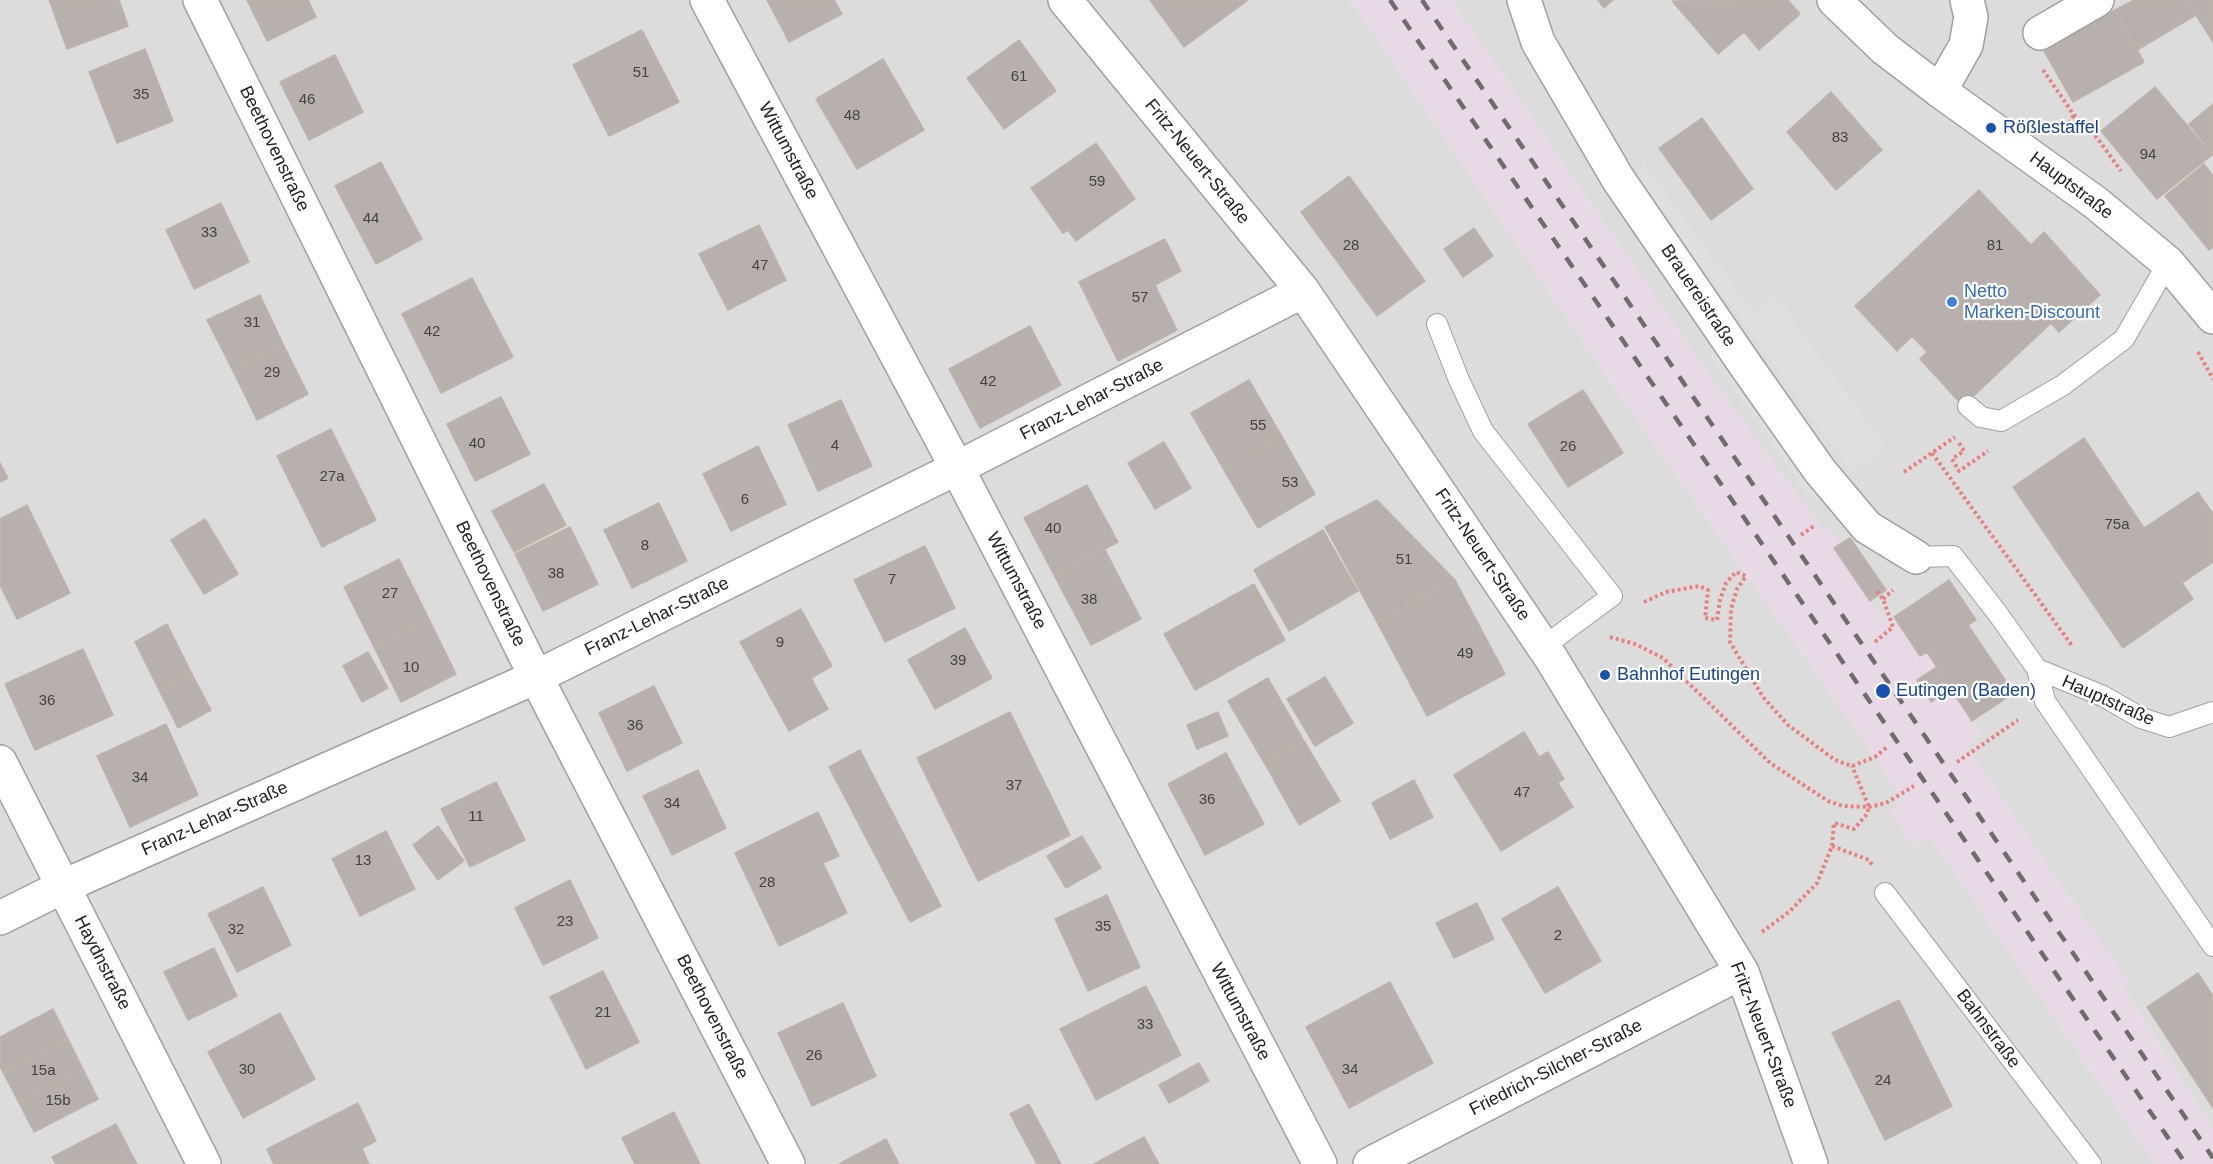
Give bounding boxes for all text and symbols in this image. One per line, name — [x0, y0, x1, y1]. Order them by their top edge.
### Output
house number: 51 — [633, 64, 649, 82]
house number: 61 — [1011, 68, 1027, 86]
street label: Beethovenstraße — [234, 83, 314, 215]
house number: 35 — [133, 86, 149, 104]
house number: 46 — [299, 91, 315, 109]
street label: Fritz-Neuert-Straße — [1140, 95, 1254, 229]
street label: Wittumstraße — [753, 99, 823, 203]
house number: 48 — [844, 107, 860, 125]
place label: Rößlestaffel — [2003, 117, 2099, 139]
marker: Rößlestaffel — [1984, 121, 1998, 135]
house number: 83 — [1832, 129, 1848, 147]
house number: 94 — [2140, 146, 2156, 164]
street label: Hauptstraße — [2025, 148, 2117, 224]
house number: 59 — [1089, 173, 1105, 191]
house number: 44 — [363, 210, 379, 228]
house number: 33 — [201, 224, 217, 242]
house number: 28 — [1343, 237, 1359, 255]
house number: 81 — [1987, 237, 2003, 255]
street label: Brauereistraße — [1656, 241, 1740, 351]
house number: 47 — [752, 257, 768, 275]
place label: Netto Marken-Discount — [1964, 281, 2100, 324]
house number: 57 — [1132, 289, 1148, 307]
marker: Netto Marken-Discount — [1945, 295, 1959, 309]
house number: 31 — [244, 314, 260, 332]
house number: 42 — [424, 323, 440, 341]
street label: Franz-Lehar-Straße — [1017, 354, 1167, 446]
house number: 29 — [264, 364, 280, 382]
house number: 42 — [980, 373, 996, 391]
house number: 55 — [1250, 417, 1266, 435]
house number: 40 — [469, 435, 485, 453]
house number: 4 — [831, 437, 839, 455]
house number: 26 — [1560, 438, 1576, 456]
house number: 27a — [319, 468, 345, 486]
house number: 53 — [1282, 474, 1298, 492]
street label: Fritz-Neuert-Straße — [1430, 485, 1534, 625]
house number: 6 — [741, 491, 749, 509]
house number: 75a — [2104, 516, 2130, 534]
street label: Beethovenstraße — [450, 518, 530, 650]
house number: 40 — [1045, 520, 1061, 538]
street label: Wittumstraße — [981, 529, 1051, 633]
house number: 8 — [641, 537, 649, 555]
house number: 51 — [1396, 551, 1412, 569]
house number: 38 — [548, 565, 564, 583]
house number: 7 — [888, 571, 896, 589]
street label: Franz-Lehar-Straße — [581, 573, 733, 661]
house number: 27 — [382, 585, 398, 603]
house number: 38 — [1081, 591, 1097, 609]
house number: 9 — [776, 634, 784, 652]
house number: 49 — [1457, 645, 1473, 663]
house number: 39 — [950, 652, 966, 670]
house number: 10 — [403, 659, 419, 677]
place label: Bahnhof Eutingen — [1617, 664, 1760, 686]
marker: Bahnhof Eutingen — [1598, 668, 1612, 682]
street label: Hauptstraße — [2058, 671, 2158, 731]
place label: Eutingen (Baden) — [1896, 680, 2036, 702]
marker: Eutingen (Baden) — [1874, 682, 1892, 700]
house number: 36 — [39, 692, 55, 710]
house number: 36 — [627, 717, 643, 735]
house number: 34 — [132, 769, 148, 787]
street label: Franz-Lehar-Straße — [138, 777, 292, 861]
house number: 37 — [1006, 777, 1022, 795]
house number: 47 — [1514, 784, 1530, 802]
house number: 36 — [1199, 791, 1215, 809]
house number: 34 — [664, 795, 680, 813]
house number: 11 — [468, 808, 484, 826]
house number: 13 — [355, 852, 371, 870]
house number: 28 — [759, 874, 775, 892]
street label: Haydnstraße — [69, 912, 135, 1014]
house number: 23 — [557, 913, 573, 931]
house number: 35 — [1095, 918, 1111, 936]
house number: 32 — [228, 921, 244, 939]
house number: 2 — [1554, 927, 1562, 945]
street label: Beethovenstraße — [671, 951, 753, 1083]
street label: Fritz-Neuert-Straße — [1725, 959, 1801, 1111]
street label: Wittumstraße — [1205, 960, 1275, 1064]
street label: Bahnstraße — [1951, 985, 2025, 1073]
house number: 21 — [595, 1004, 611, 1022]
street label: Friedrich-Silcher-Straße — [1466, 1015, 1646, 1121]
house number: 33 — [1137, 1016, 1153, 1034]
house number: 26 — [806, 1047, 822, 1065]
house number: 30 — [239, 1061, 255, 1079]
house number: 34 — [1342, 1061, 1358, 1079]
house number: 15a — [30, 1062, 56, 1080]
house number: 24 — [1875, 1072, 1891, 1090]
house number: 15b — [45, 1092, 71, 1110]

